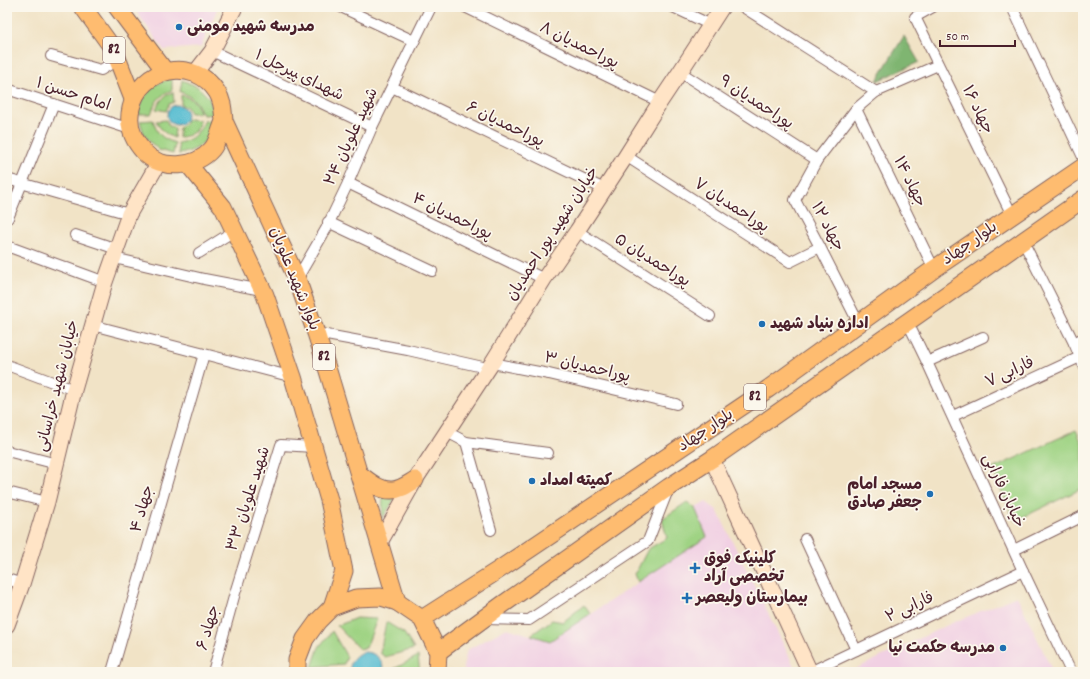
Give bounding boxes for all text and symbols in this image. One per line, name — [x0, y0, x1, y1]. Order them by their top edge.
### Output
place label: مدرسه شهید مومنی — [187, 16, 315, 39]
street label: پوراحمدیان ۸ — [535, 17, 623, 75]
marker: مدرسه شهید مومنی — [174, 22, 184, 32]
scale bar — [940, 22, 1015, 48]
text: 50 m — [946, 29, 969, 46]
road number: 82 — [103, 37, 125, 63]
street label: شهدای ‍‍‍‍‍‍پیرجل ۱ — [250, 44, 348, 108]
street label: پوراحمدیان ۹ — [714, 70, 798, 136]
street label: امام حسن ۱ — [33, 72, 113, 118]
street label: جهاد ۱۶ — [955, 82, 999, 138]
street label: شهید علویان ۲۴ — [319, 84, 385, 190]
street label: پوراحمدیان ۶ — [462, 96, 548, 154]
street label: جهاد ۱۴ — [887, 153, 931, 211]
street label: خیابان شهید پور احمدیان — [501, 162, 605, 306]
street label: پوراحمدیان ۷ — [689, 173, 773, 239]
street label: پوراحمدیان ۴ — [408, 188, 496, 246]
street label: جهاد ۱۲ — [804, 198, 850, 256]
street label: بلوار جهاد — [937, 216, 1003, 272]
street label: بلوار شهید علویان — [263, 224, 325, 334]
street label: پوراحمدیان ۵ — [610, 229, 694, 293]
place label: اداره بنیاد شهید — [770, 313, 868, 336]
street label: خیابان شهید خراسانی — [31, 318, 85, 454]
marker: اداره بنیاد شهید — [757, 319, 767, 329]
road number: 82 — [313, 344, 335, 370]
street label: پوراحمدیان ۳ — [542, 347, 632, 389]
street label: فارابی ۷ — [982, 352, 1038, 394]
road number: 82 — [744, 384, 766, 410]
street label: بلوار جهاد — [673, 404, 739, 458]
street label: شهید علویان ۳۳ — [221, 443, 277, 555]
street label: خیابان فارابی — [976, 450, 1030, 532]
place label: کمیته امداد — [540, 470, 612, 493]
place label: مسجد امام جعفر صادق — [847, 474, 922, 515]
marker: کمیته امداد — [527, 476, 537, 486]
street label: جهاد ۴ — [125, 483, 161, 535]
marker: مسجد امام جعفر صادق — [925, 489, 935, 499]
place label: کلینیک فوق تخصصی آراد — [704, 548, 785, 589]
marker: کلینیک فوق تخصصی آراد — [689, 562, 701, 574]
place label: بیمارستان ولیعصر — [694, 587, 808, 610]
street label: فارابی ۲ — [882, 587, 938, 629]
marker: بیمارستان ولیعصر — [681, 592, 693, 604]
street label: جهاد ۶ — [192, 603, 226, 653]
place label: مدرسه حکمت نیا — [888, 637, 995, 660]
marker: مدرسه حکمت نیا — [998, 643, 1008, 653]

